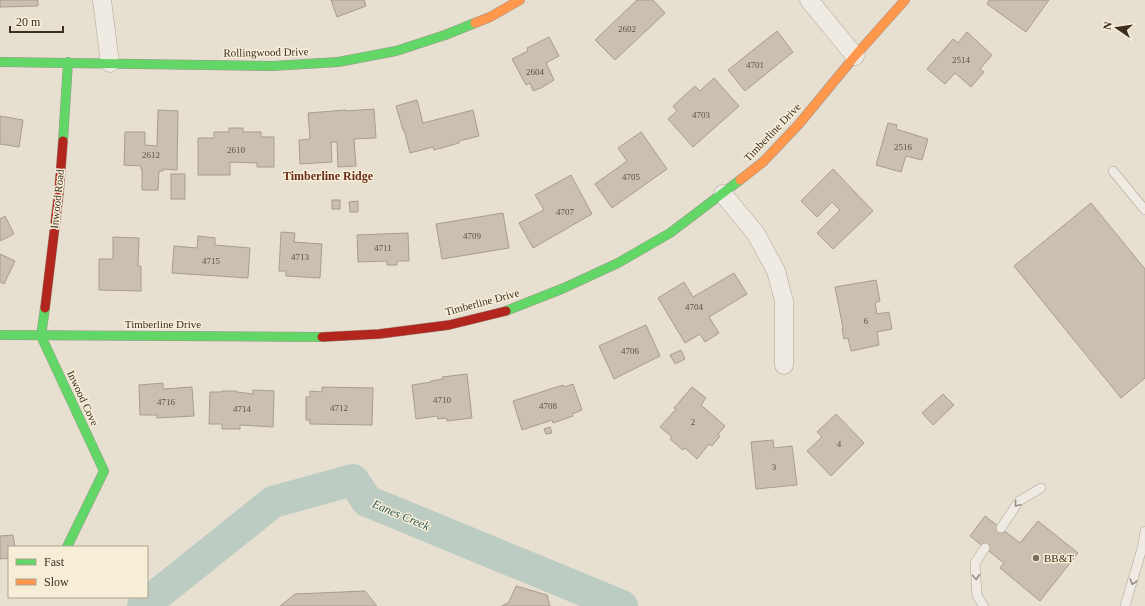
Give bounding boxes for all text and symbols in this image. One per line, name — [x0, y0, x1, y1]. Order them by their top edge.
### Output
scale bar — [10, 8, 63, 34]
north arrow — [1097, 8, 1137, 48]
text: 20 m — [16, 15, 41, 29]
text: N — [1101, 20, 1114, 31]
house number: 2602 — [618, 24, 636, 34]
street label: Rollingwood Drive — [223, 45, 309, 59]
house number: 2514 — [952, 55, 971, 65]
house number: 4701 — [746, 60, 764, 70]
house number: 2604 — [526, 67, 545, 77]
street label: Timberline Drive — [741, 100, 803, 164]
house number: 4703 — [692, 110, 711, 120]
house number: 2516 — [894, 142, 913, 152]
house number: 2610 — [227, 145, 246, 155]
house number: 2612 — [142, 150, 160, 160]
street label: Inwood Road — [48, 168, 66, 229]
district label: Timberline Ridge — [283, 169, 374, 183]
house number: 4705 — [622, 172, 641, 182]
house number: 4707 — [556, 207, 575, 217]
house number: 4709 — [463, 231, 482, 241]
house number: 4711 — [374, 243, 392, 253]
house number: 4713 — [291, 252, 310, 262]
house number: 4715 — [202, 256, 221, 266]
street label: Timberline Drive — [444, 286, 521, 318]
house number: 4704 — [685, 302, 704, 312]
house number: 6 — [864, 316, 869, 326]
street label: Timberline Drive — [125, 318, 201, 330]
house number: 4706 — [621, 346, 640, 356]
street label: Inwood Cove — [65, 368, 101, 428]
house number: 4710 — [433, 395, 452, 405]
house number: 4716 — [157, 397, 176, 407]
house number: 4708 — [539, 401, 558, 411]
house number: 4712 — [330, 403, 348, 413]
house number: 4714 — [233, 404, 252, 414]
house number: 2 — [691, 417, 695, 427]
house number: 4 — [837, 439, 842, 449]
house number: 3 — [772, 462, 777, 472]
water label: Eanes Creek — [369, 496, 432, 534]
one-way arrow — [1015, 500, 1022, 507]
legend — [8, 546, 148, 598]
place label: BB&T — [1044, 552, 1074, 564]
marker: BB&T — [1031, 553, 1041, 563]
text: Fast — [44, 555, 65, 569]
one-way arrow — [971, 573, 980, 580]
text: Slow — [44, 575, 69, 589]
one-way arrow — [1129, 578, 1138, 585]

